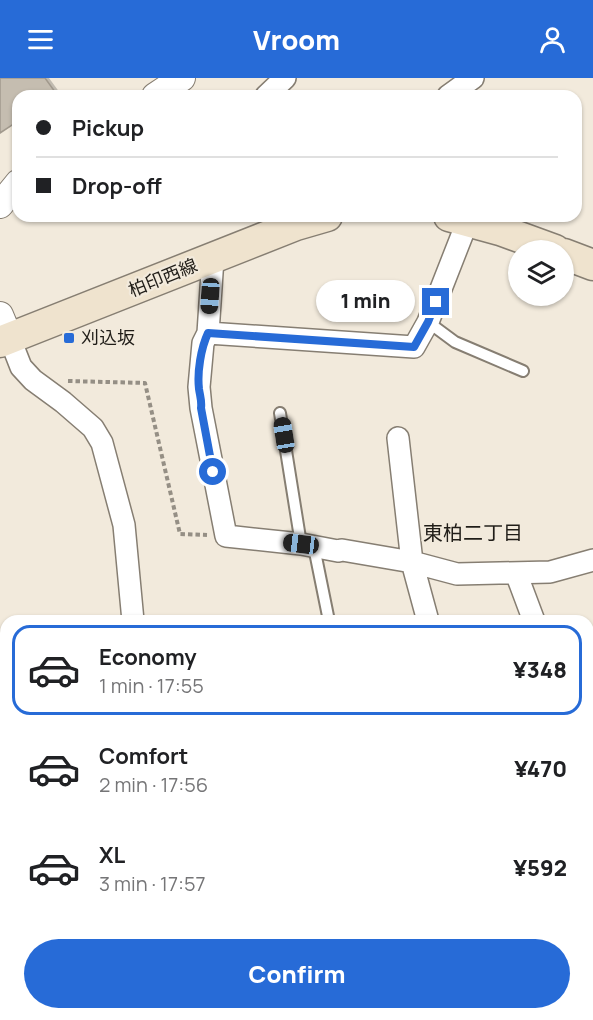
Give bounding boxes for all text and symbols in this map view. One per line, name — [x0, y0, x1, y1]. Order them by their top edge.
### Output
text: Vroom — [253, 21, 340, 58]
icon: menu — [24, 23, 57, 56]
icon: person — [536, 23, 569, 56]
text: Pickup — [72, 113, 144, 143]
text: Drop-off — [72, 171, 162, 201]
map controls — [508, 240, 574, 306]
button: layers — [508, 240, 574, 306]
street label: 柏印西線 — [125, 252, 200, 302]
car — [200, 277, 220, 315]
callout: 1 min — [316, 281, 415, 323]
text: 1 min — [340, 287, 391, 314]
route end — [422, 288, 449, 315]
place label: 刈込坂 — [81, 325, 135, 349]
marker: 刈込坂 — [62, 331, 76, 345]
car — [272, 416, 296, 454]
route start — [199, 458, 226, 485]
district label: 東柏二丁目 — [423, 519, 523, 546]
car — [282, 533, 320, 555]
text: Economy — [99, 642, 197, 672]
icon: car — [27, 643, 81, 697]
text: ¥348 — [513, 655, 567, 685]
text: 1 min · 17:55 — [99, 672, 204, 699]
text: Comfort — [99, 741, 188, 771]
icon: car — [27, 742, 81, 796]
text: ¥470 — [514, 754, 567, 784]
text: 2 min · 17:56 — [99, 771, 208, 798]
text: XL — [99, 840, 125, 870]
icon: car — [27, 841, 81, 895]
text: ¥592 — [513, 853, 567, 883]
text: 3 min · 17:57 — [99, 870, 206, 897]
button: Confirm — [24, 939, 570, 1008]

